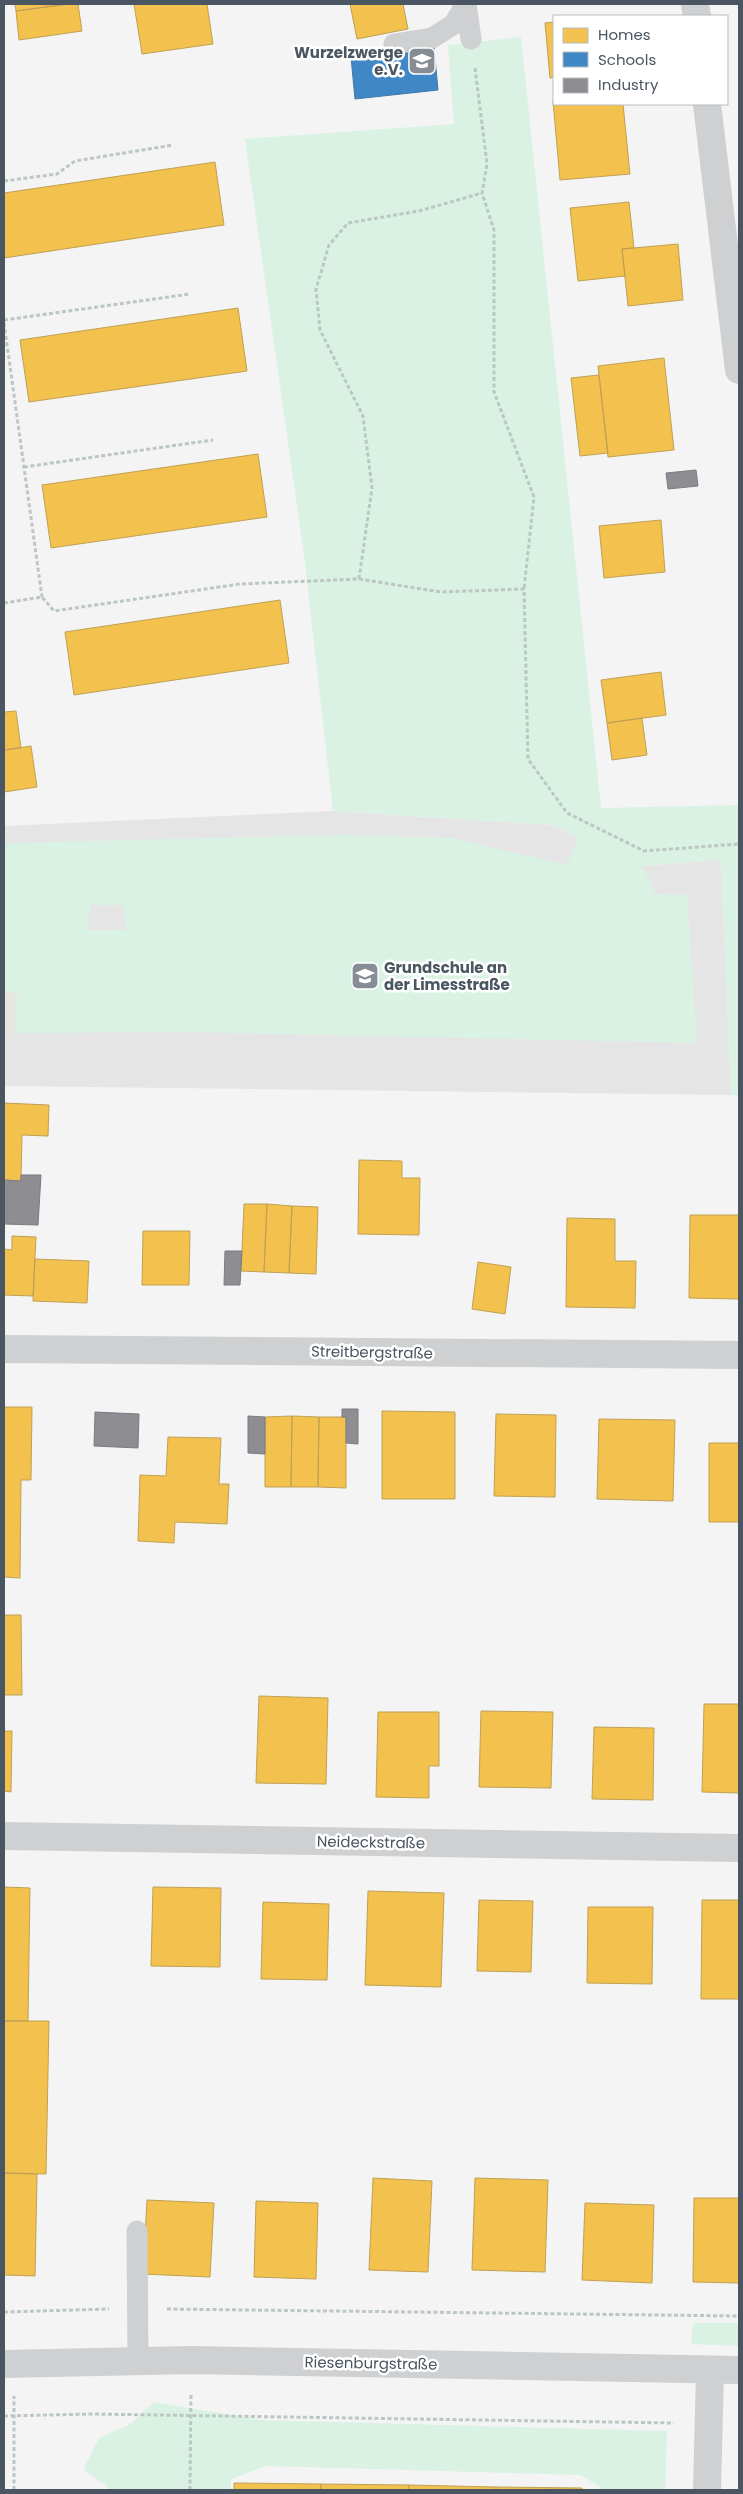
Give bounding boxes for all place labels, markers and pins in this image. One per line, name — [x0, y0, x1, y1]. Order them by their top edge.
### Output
place label: Wurzelzwerge e.V. — [294, 42, 403, 80]
school or university icon: Wurzelzwerge e.V. — [407, 46, 437, 76]
place label: Grundschule an der Limesstraße — [384, 957, 510, 995]
school or university icon: Grundschule an der Limesstraße — [350, 961, 380, 991]

